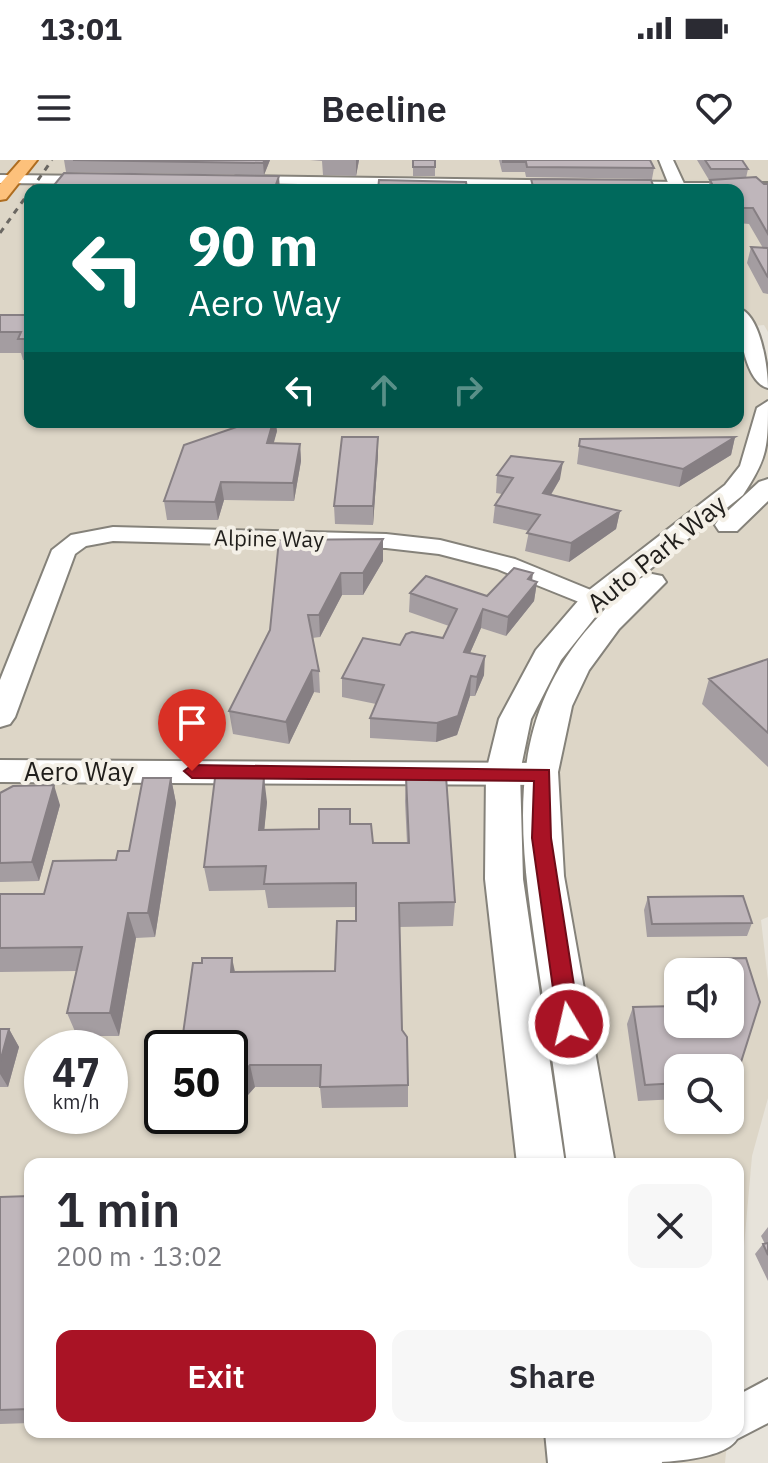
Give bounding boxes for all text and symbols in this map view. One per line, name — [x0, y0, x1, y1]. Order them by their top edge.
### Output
text: 13:01 — [40, 9, 122, 48]
text: Beeline — [321, 85, 447, 132]
icon: menu — [32, 86, 76, 130]
icon: heart — [692, 86, 736, 130]
text: 90 m — [188, 209, 318, 281]
icon: left — [56, 216, 160, 320]
text: Aero Way — [188, 279, 341, 326]
icon: left — [278, 368, 322, 412]
icon: ahead — [362, 368, 406, 412]
icon: right — [446, 368, 490, 412]
street label: Auto Park Way — [579, 486, 733, 620]
street label: Alpine Way — [214, 523, 324, 553]
pin — [158, 689, 226, 771]
icon: arrive — [170, 701, 214, 745]
street label: Aero Way — [24, 754, 134, 788]
map controls — [664, 958, 744, 1134]
button: sound — [664, 958, 744, 1038]
position arrow — [527, 982, 611, 1066]
speed limit sign: 50 — [144, 1030, 248, 1134]
text: 47 — [52, 1046, 100, 1098]
button: search — [664, 1054, 744, 1134]
text: km/h — [52, 1088, 100, 1115]
text: 1 min — [56, 1178, 180, 1240]
button: close — [628, 1184, 712, 1268]
text: 200 m · 13:02 — [56, 1239, 222, 1273]
button: Exit — [56, 1330, 376, 1422]
button: Share — [392, 1330, 712, 1422]

